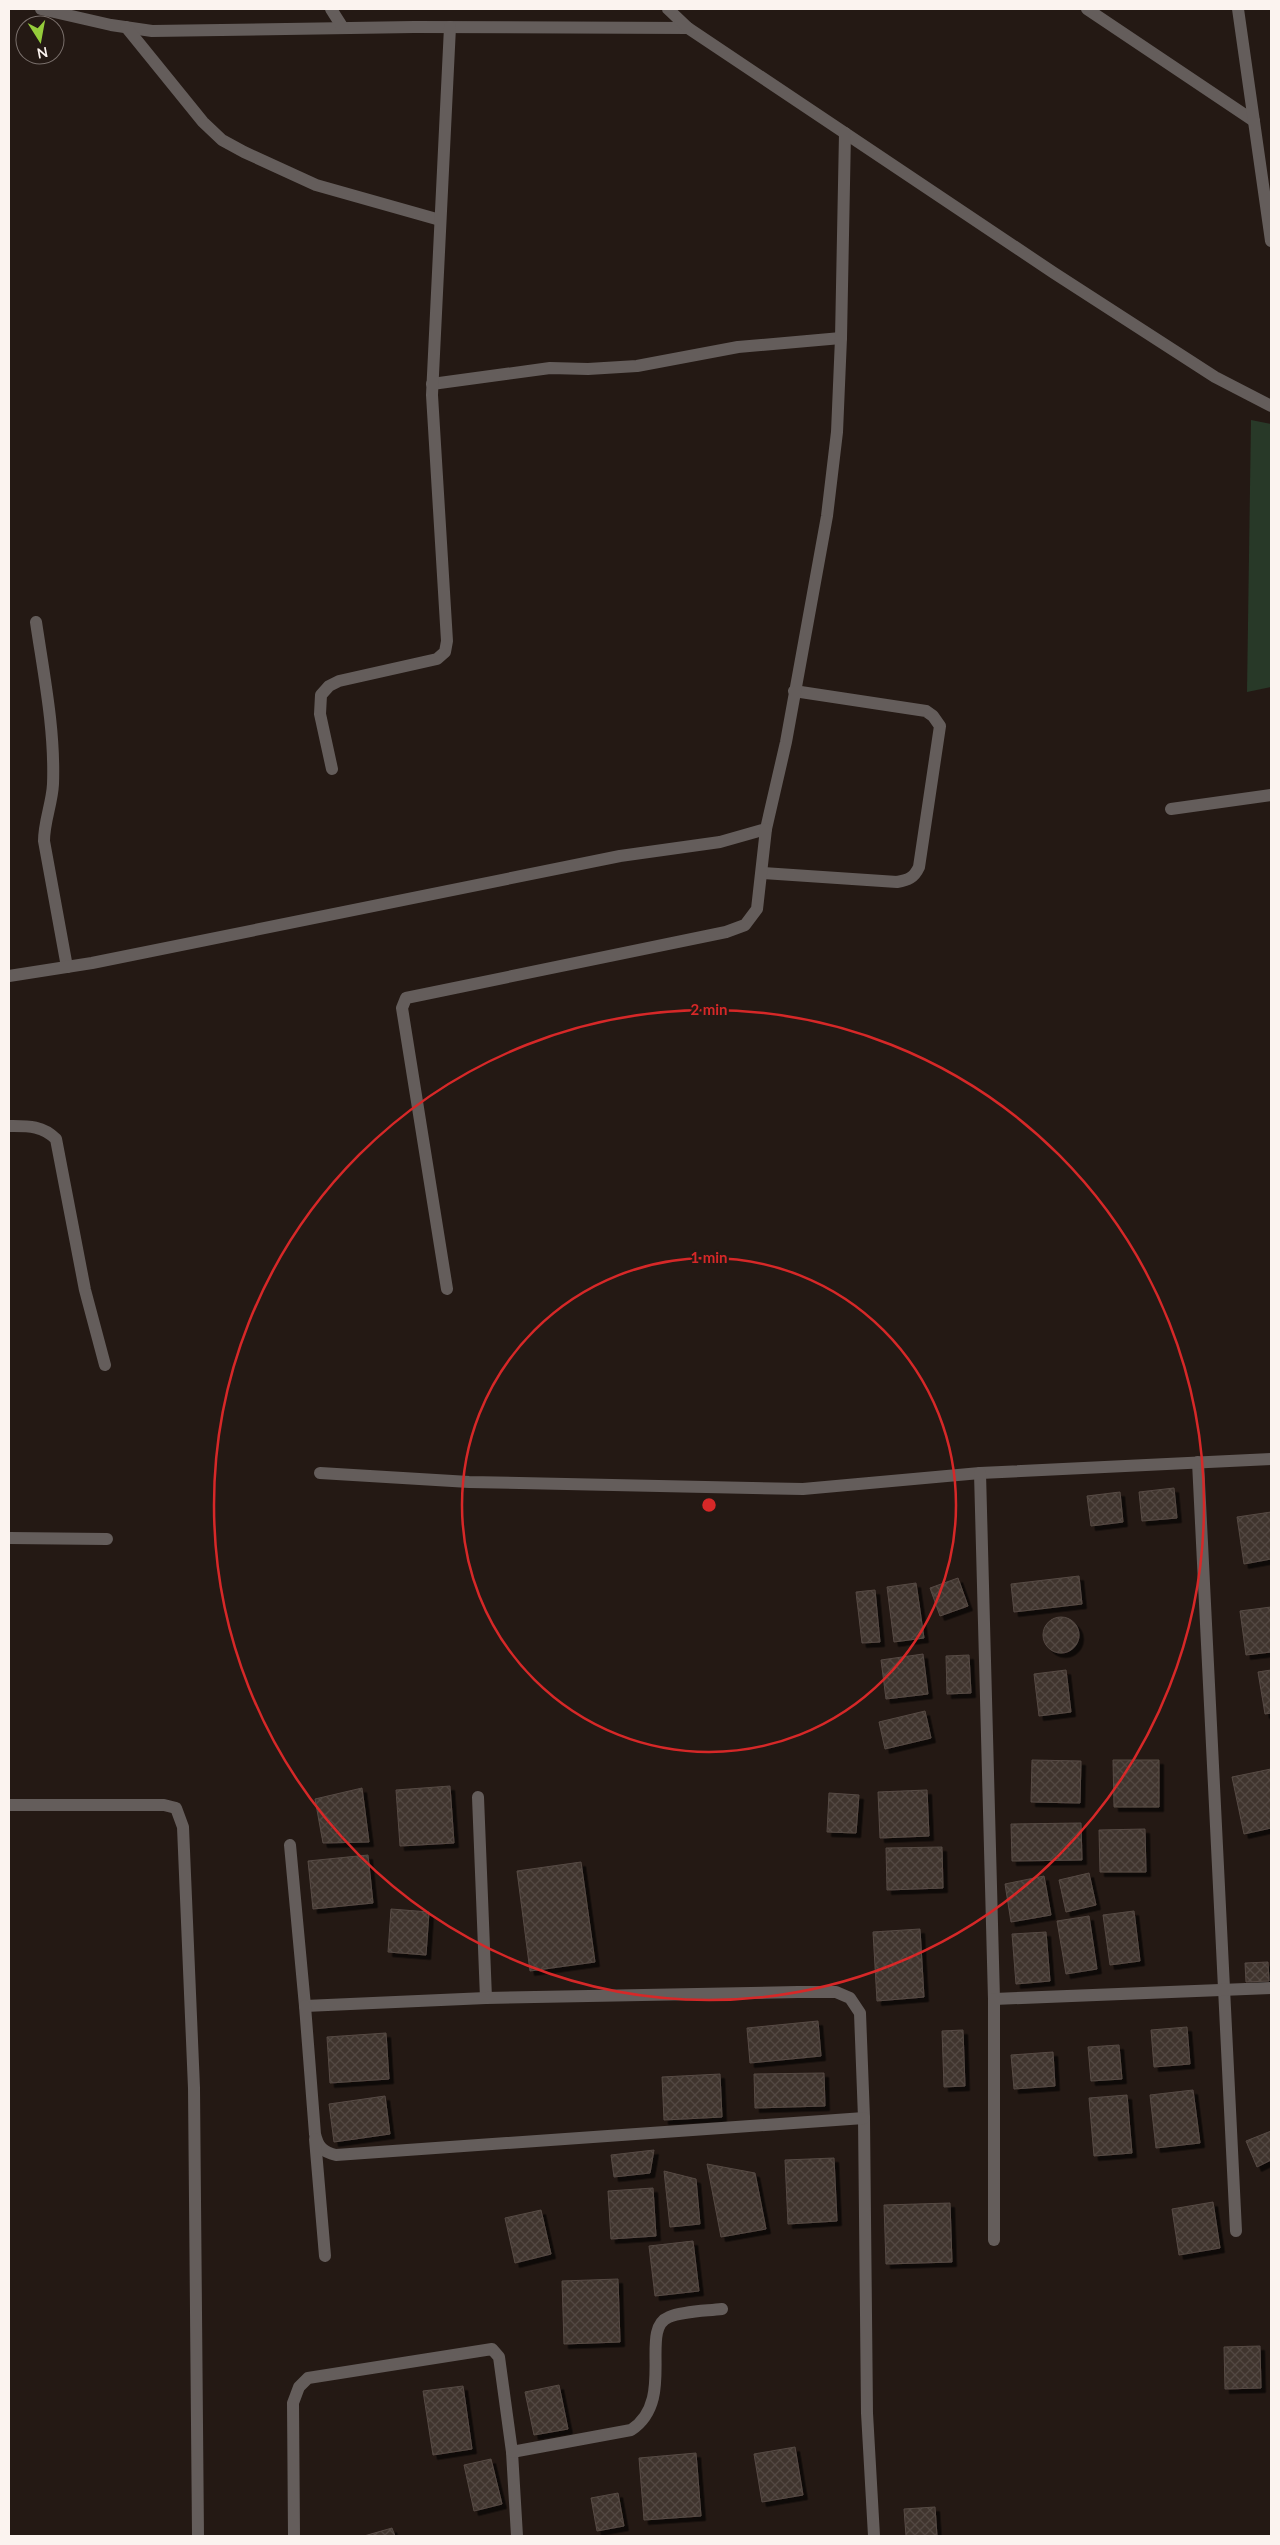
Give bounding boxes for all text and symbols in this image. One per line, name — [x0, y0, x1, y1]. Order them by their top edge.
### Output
north arrow — [15, 15, 65, 65]
text: N — [36, 44, 49, 63]
text: 2 min — [690, 1000, 728, 1018]
text: 1 min — [690, 1248, 728, 1266]
centre of rings — [700, 1496, 718, 1514]

